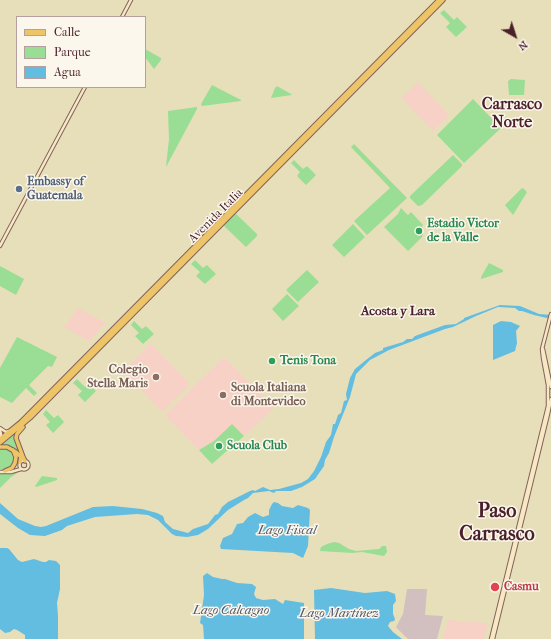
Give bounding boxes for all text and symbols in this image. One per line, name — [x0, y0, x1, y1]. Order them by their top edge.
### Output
legend — [16, 16, 146, 88]
north arrow — [495, 16, 535, 56]
text: Calle — [54, 25, 80, 39]
text: N — [516, 38, 530, 53]
text: Parque — [54, 45, 91, 59]
text: Agua — [54, 65, 81, 79]
district label: Carrasco Norte — [482, 95, 542, 133]
place label: Embassy of Guatemala — [27, 175, 84, 203]
marker: Embassy of Guatemala — [14, 184, 24, 194]
street label: Avenida Italia — [186, 186, 246, 246]
place label: Estadio Victor de la Valle — [427, 217, 499, 245]
marker: Estadio Victor de la Valle — [414, 226, 424, 236]
district label: Acosta y Lara — [361, 304, 435, 320]
place label: Tenis Tona — [280, 354, 336, 368]
marker: Tenis Tona — [267, 356, 277, 366]
place label: Colegio Stella Maris — [87, 363, 148, 391]
marker: Colegio Stella Maris — [151, 372, 161, 382]
place label: Scuola Italiana di Montevideo — [231, 381, 306, 409]
marker: Scuola Italiana di Montevideo — [218, 390, 228, 400]
place label: Scuola Club — [227, 439, 287, 453]
marker: Scuola Club — [214, 441, 224, 451]
district label: Paso Carrasco — [459, 500, 535, 547]
water label: Lago Fiscal — [258, 523, 316, 539]
place label: Casmu — [504, 580, 539, 594]
marker: Casmu — [489, 581, 501, 593]
water label: Lago Calcagno — [193, 603, 269, 619]
water label: Lago Martínez — [299, 606, 379, 622]

